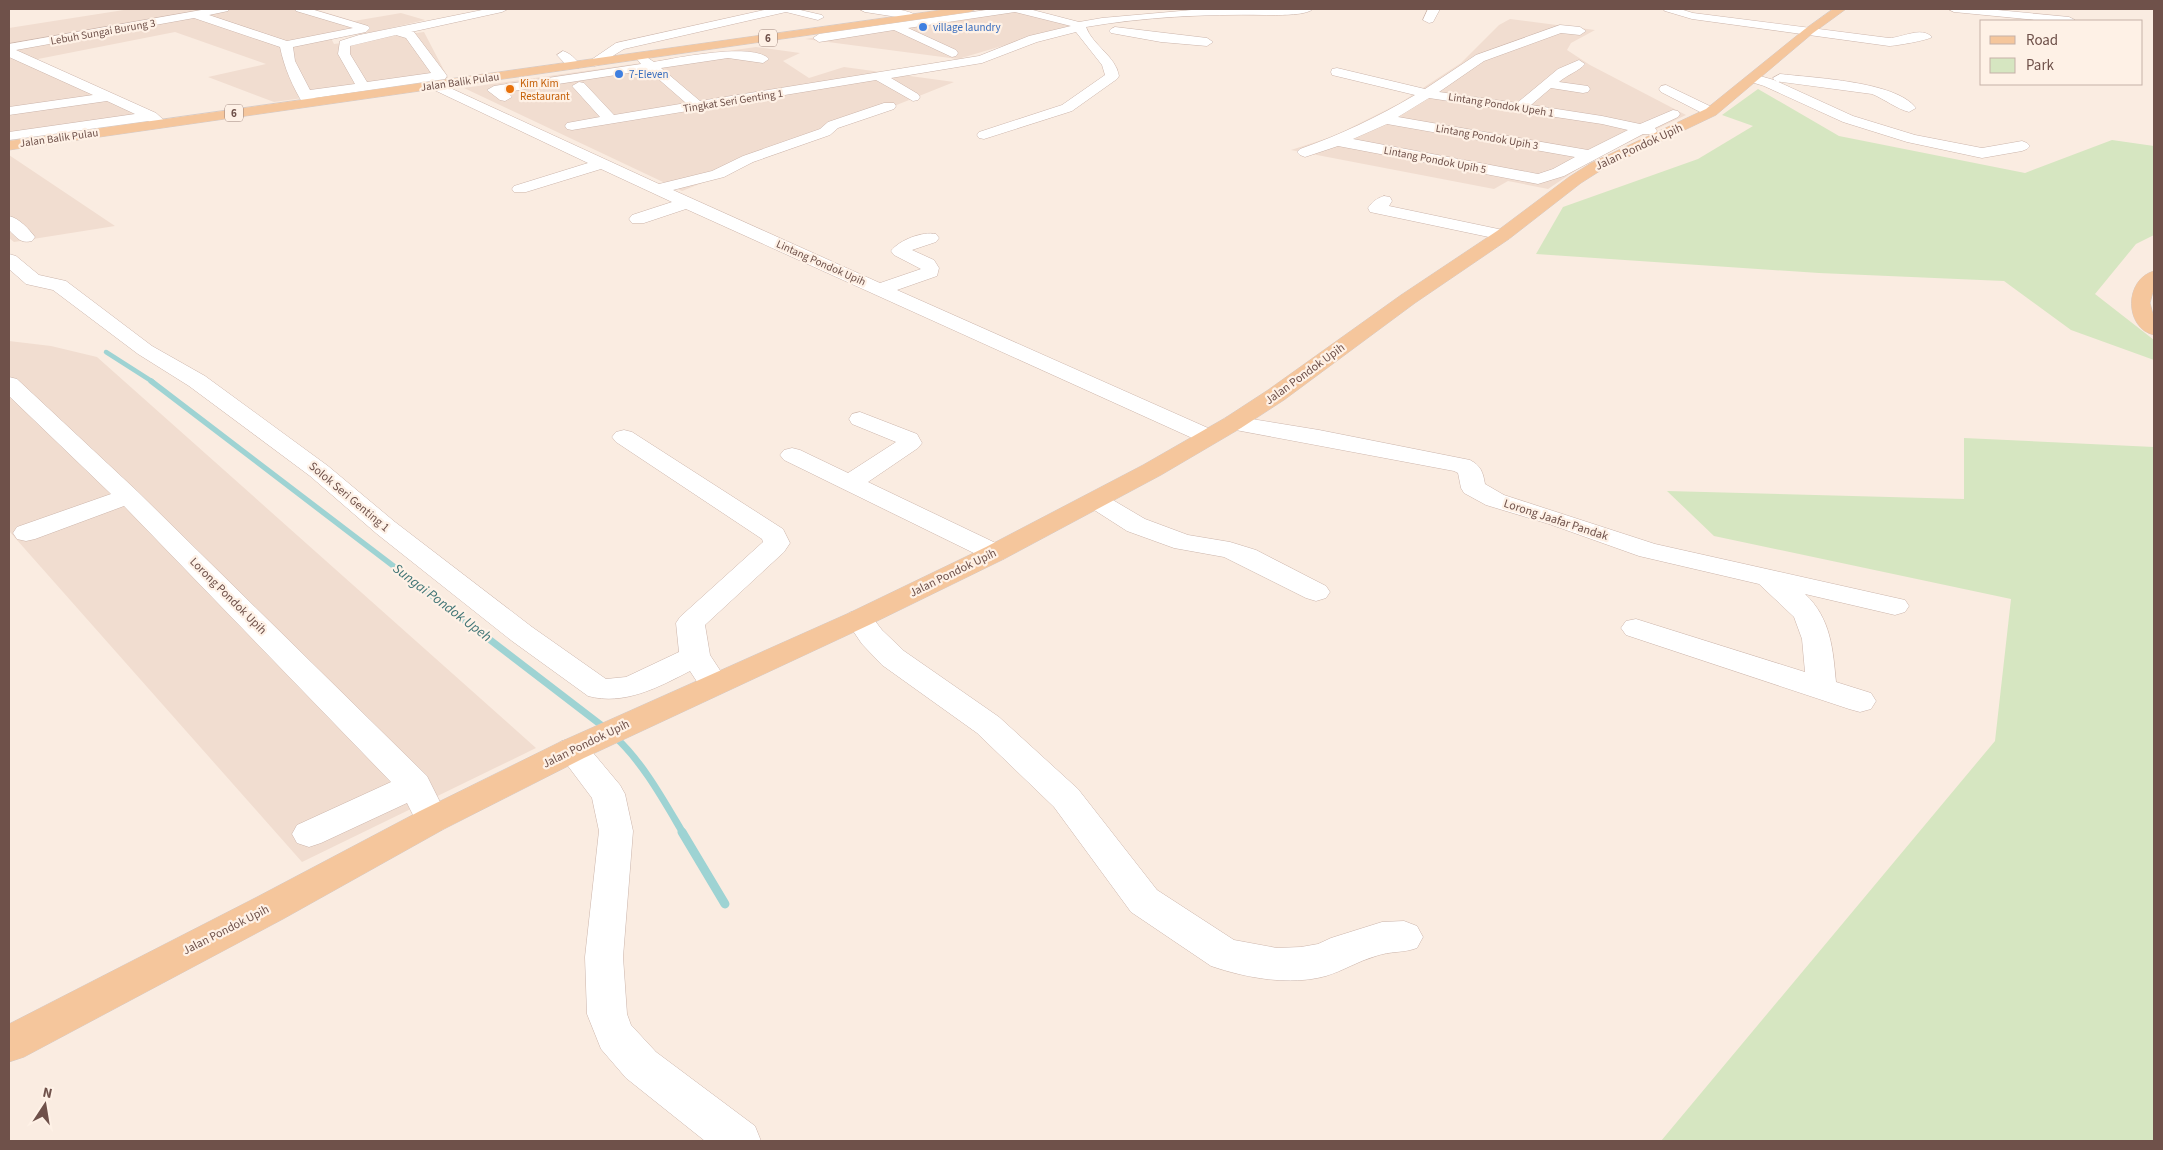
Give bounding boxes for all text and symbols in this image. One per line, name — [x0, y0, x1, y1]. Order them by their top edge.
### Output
street label: Lebuh Sungai Burung 3 — [49, 15, 157, 49]
place label: village laundry — [933, 20, 1001, 35]
legend — [1980, 20, 2143, 85]
marker: village laundry — [917, 21, 929, 33]
road number: 6 — [759, 29, 777, 46]
text: Road — [2026, 30, 2058, 51]
text: Park — [2026, 55, 2055, 76]
place label: 7-Eleven — [629, 67, 669, 82]
marker: 7-Eleven — [613, 68, 625, 80]
street label: Jalan Balik Pulau — [420, 69, 500, 95]
place label: Kim Kim Restaurant — [520, 76, 570, 104]
marker: Kim Kim Restaurant — [504, 83, 516, 95]
street label: Tingkat Seri Genting 1 — [682, 86, 784, 116]
street label: Lintang Pondok Upeh 1 — [1447, 89, 1555, 121]
road number: 6 — [225, 105, 243, 122]
street label: Jalan Pondok Upih — [1592, 119, 1686, 175]
street label: Lintang Pondok Upih 3 — [1434, 121, 1540, 153]
street label: Jalan Balik Pulau — [19, 125, 99, 151]
street label: Lintang Pondok Upih 5 — [1382, 143, 1488, 177]
street label: Lintang Pondok Upih — [774, 237, 868, 289]
street label: Jalan Pondok Upih — [1262, 339, 1348, 409]
street label: Solok Seri Genting 1 — [305, 458, 393, 536]
street label: Lorong Jaafar Pandak — [1502, 495, 1611, 545]
street label: Jalan Pondok Upih — [907, 545, 999, 601]
street label: Lorong Pondok Upih — [186, 554, 270, 638]
water label: Sungai Pondok Upeh — [388, 559, 496, 647]
street label: Jalan Pondok Upih — [540, 716, 632, 772]
street label: Jalan Pondok Upih — [180, 901, 272, 959]
north arrow — [20, 1080, 70, 1130]
text: N — [41, 1083, 54, 1104]

